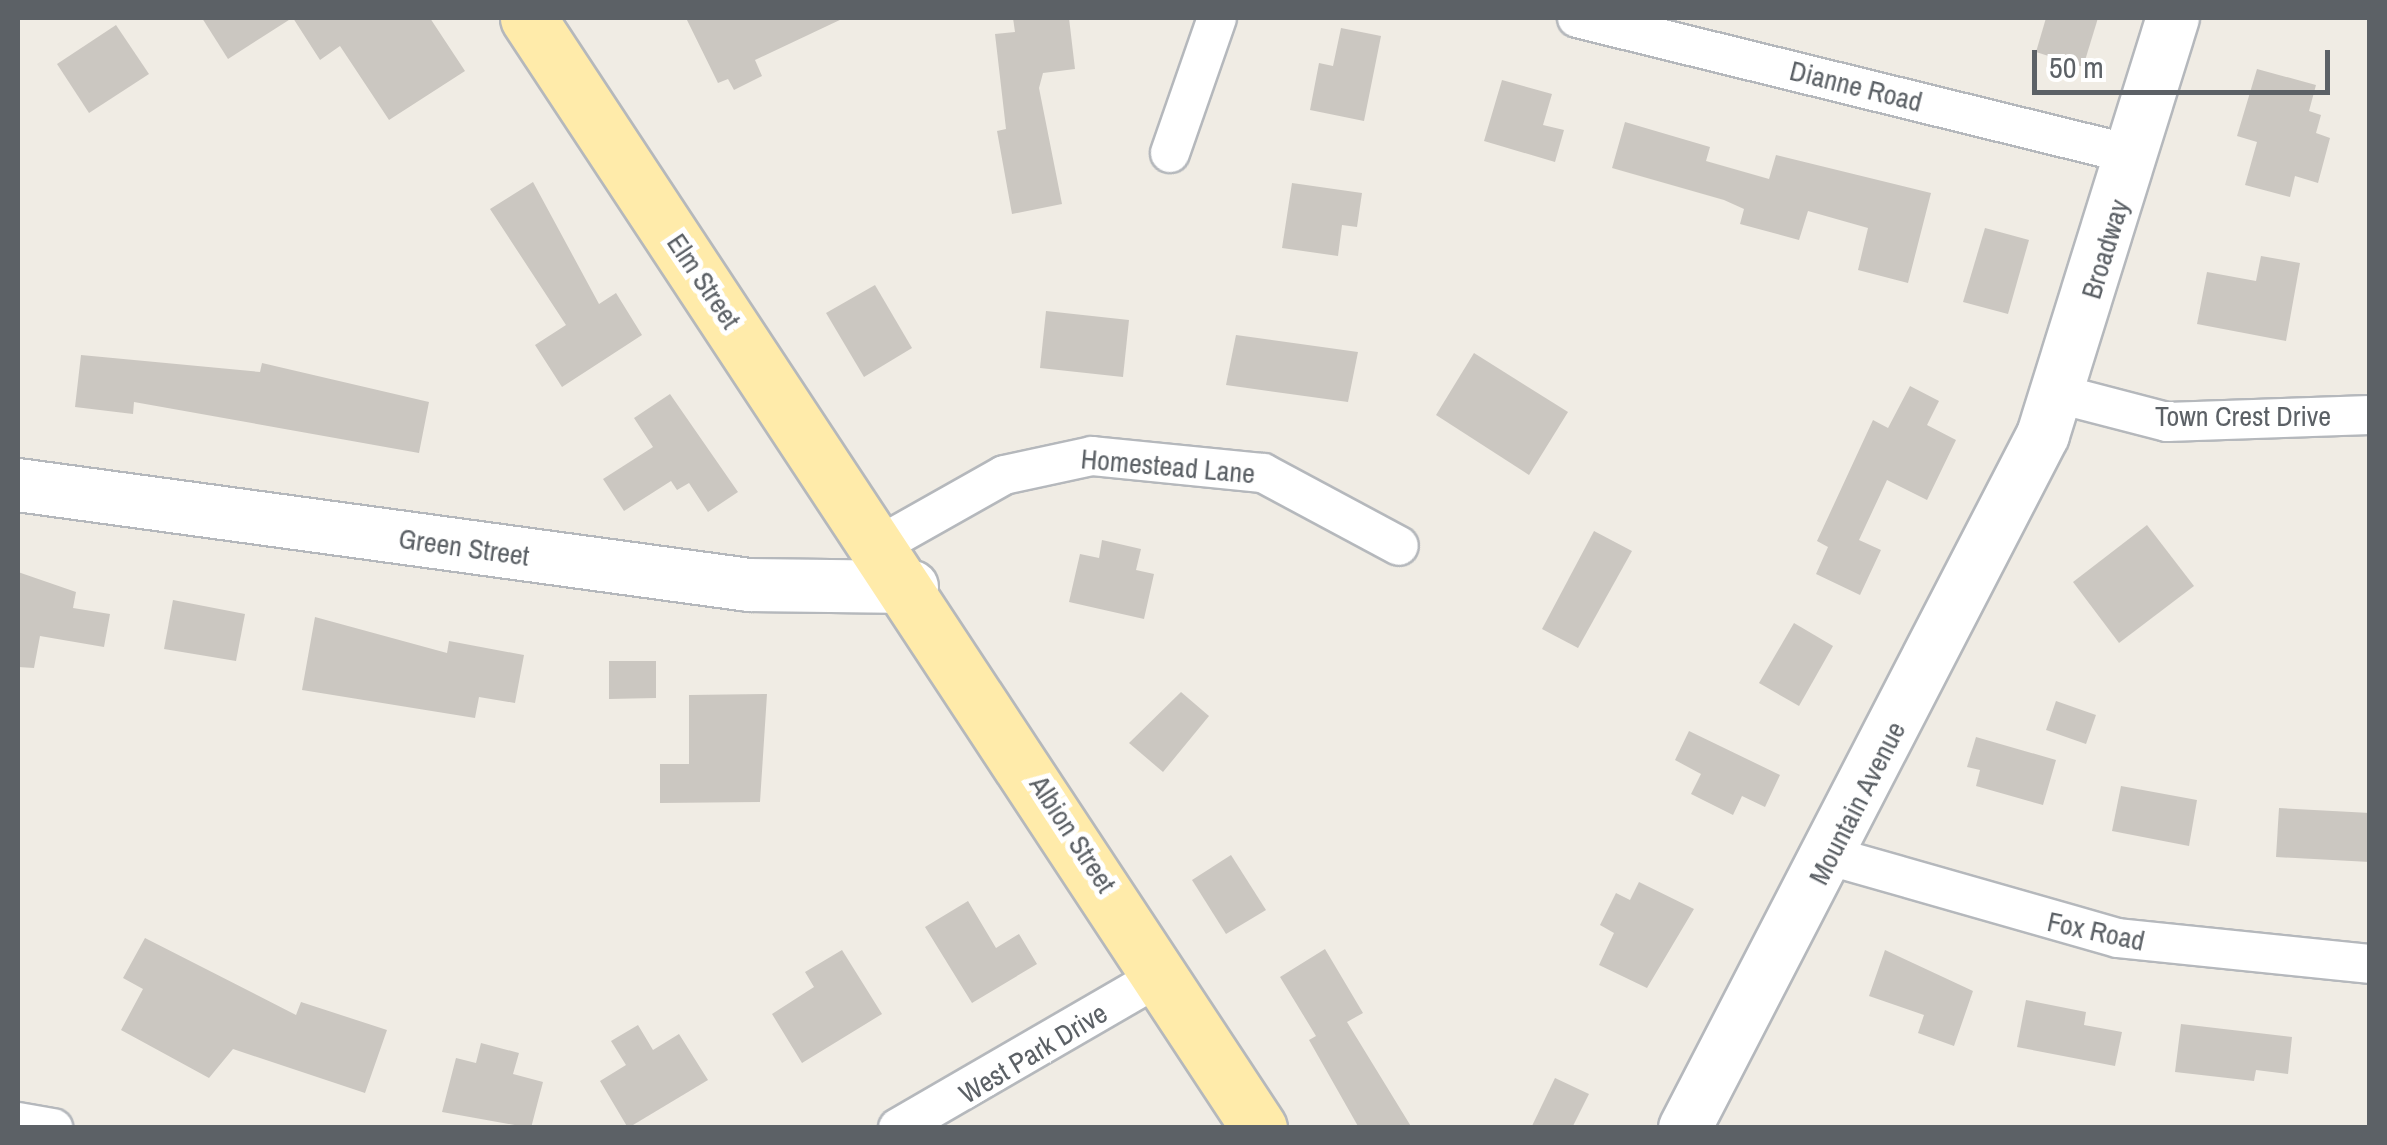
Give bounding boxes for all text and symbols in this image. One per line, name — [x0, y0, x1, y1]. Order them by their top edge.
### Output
scale bar — [2037, 30, 2334, 92]
text: 50 m — [2049, 47, 2104, 87]
street label: Dianne Road — [1786, 53, 1926, 119]
street label: Broadway — [2074, 195, 2136, 303]
street label: Elm Street — [660, 227, 748, 335]
street label: Town Crest Drive — [2155, 399, 2331, 433]
street label: Homestead Lane — [1079, 442, 1257, 490]
street label: Green Street — [397, 521, 531, 573]
street label: Mountain Avenue — [1801, 715, 1913, 891]
street label: Albion Street — [1023, 769, 1123, 899]
street label: Fox Road — [2044, 904, 2148, 958]
street label: West Park Drive — [953, 996, 1113, 1110]

